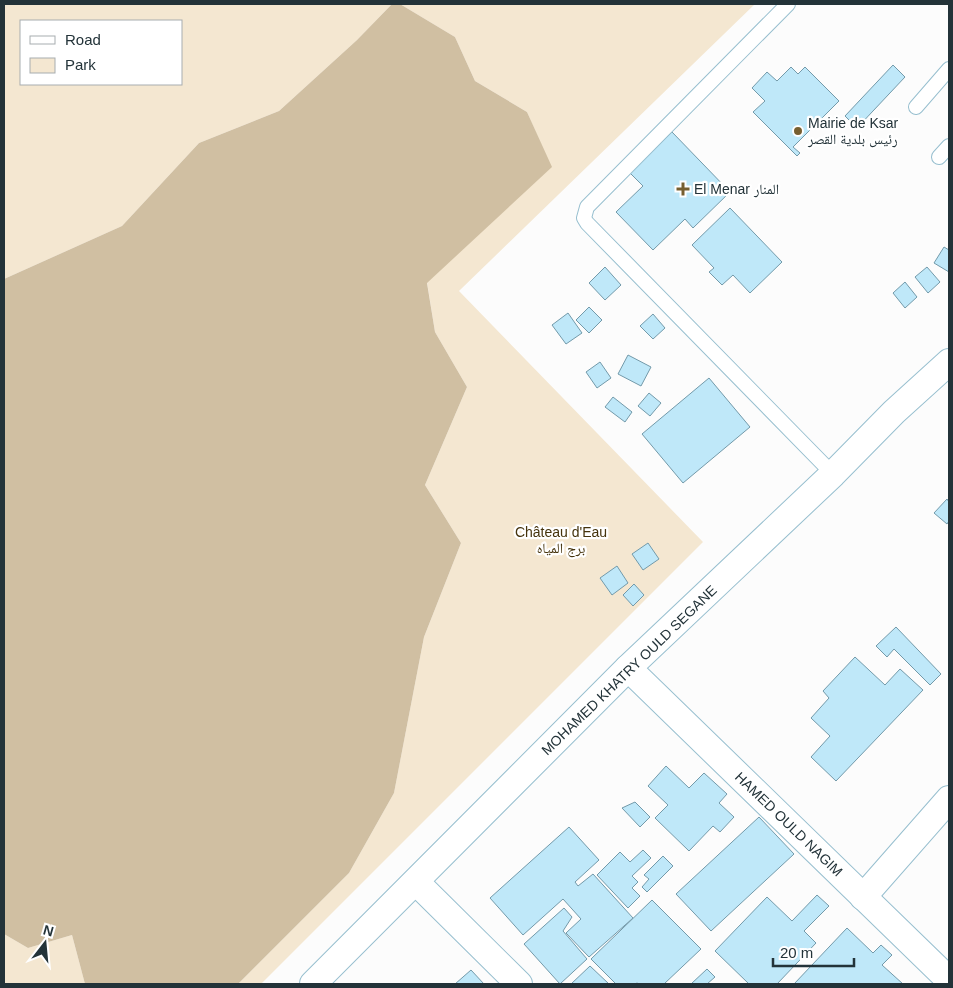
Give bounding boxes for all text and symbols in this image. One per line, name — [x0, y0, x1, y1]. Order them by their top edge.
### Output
legend — [20, 20, 182, 85]
text: Road — [65, 31, 101, 48]
text: Park — [65, 56, 96, 73]
place label: Mairie de Ksar رئيس بلدية القصر — [807, 115, 899, 148]
marker: Mairie de Ksar رئيس بلدية القصر — [792, 125, 804, 137]
place label: El Menar المنار — [694, 181, 779, 198]
marker: El Menar المنار — [676, 182, 690, 196]
park label: Château d'Eau برج المياه — [515, 524, 607, 558]
street label: MOHAMED KHATRY OULD SEGANE — [538, 582, 720, 758]
street label: HAMED OULD NAGIM — [732, 769, 846, 879]
north arrow — [20, 918, 70, 968]
text: N — [42, 921, 56, 940]
scale bar — [773, 936, 854, 968]
text: 20 m — [780, 944, 813, 961]

